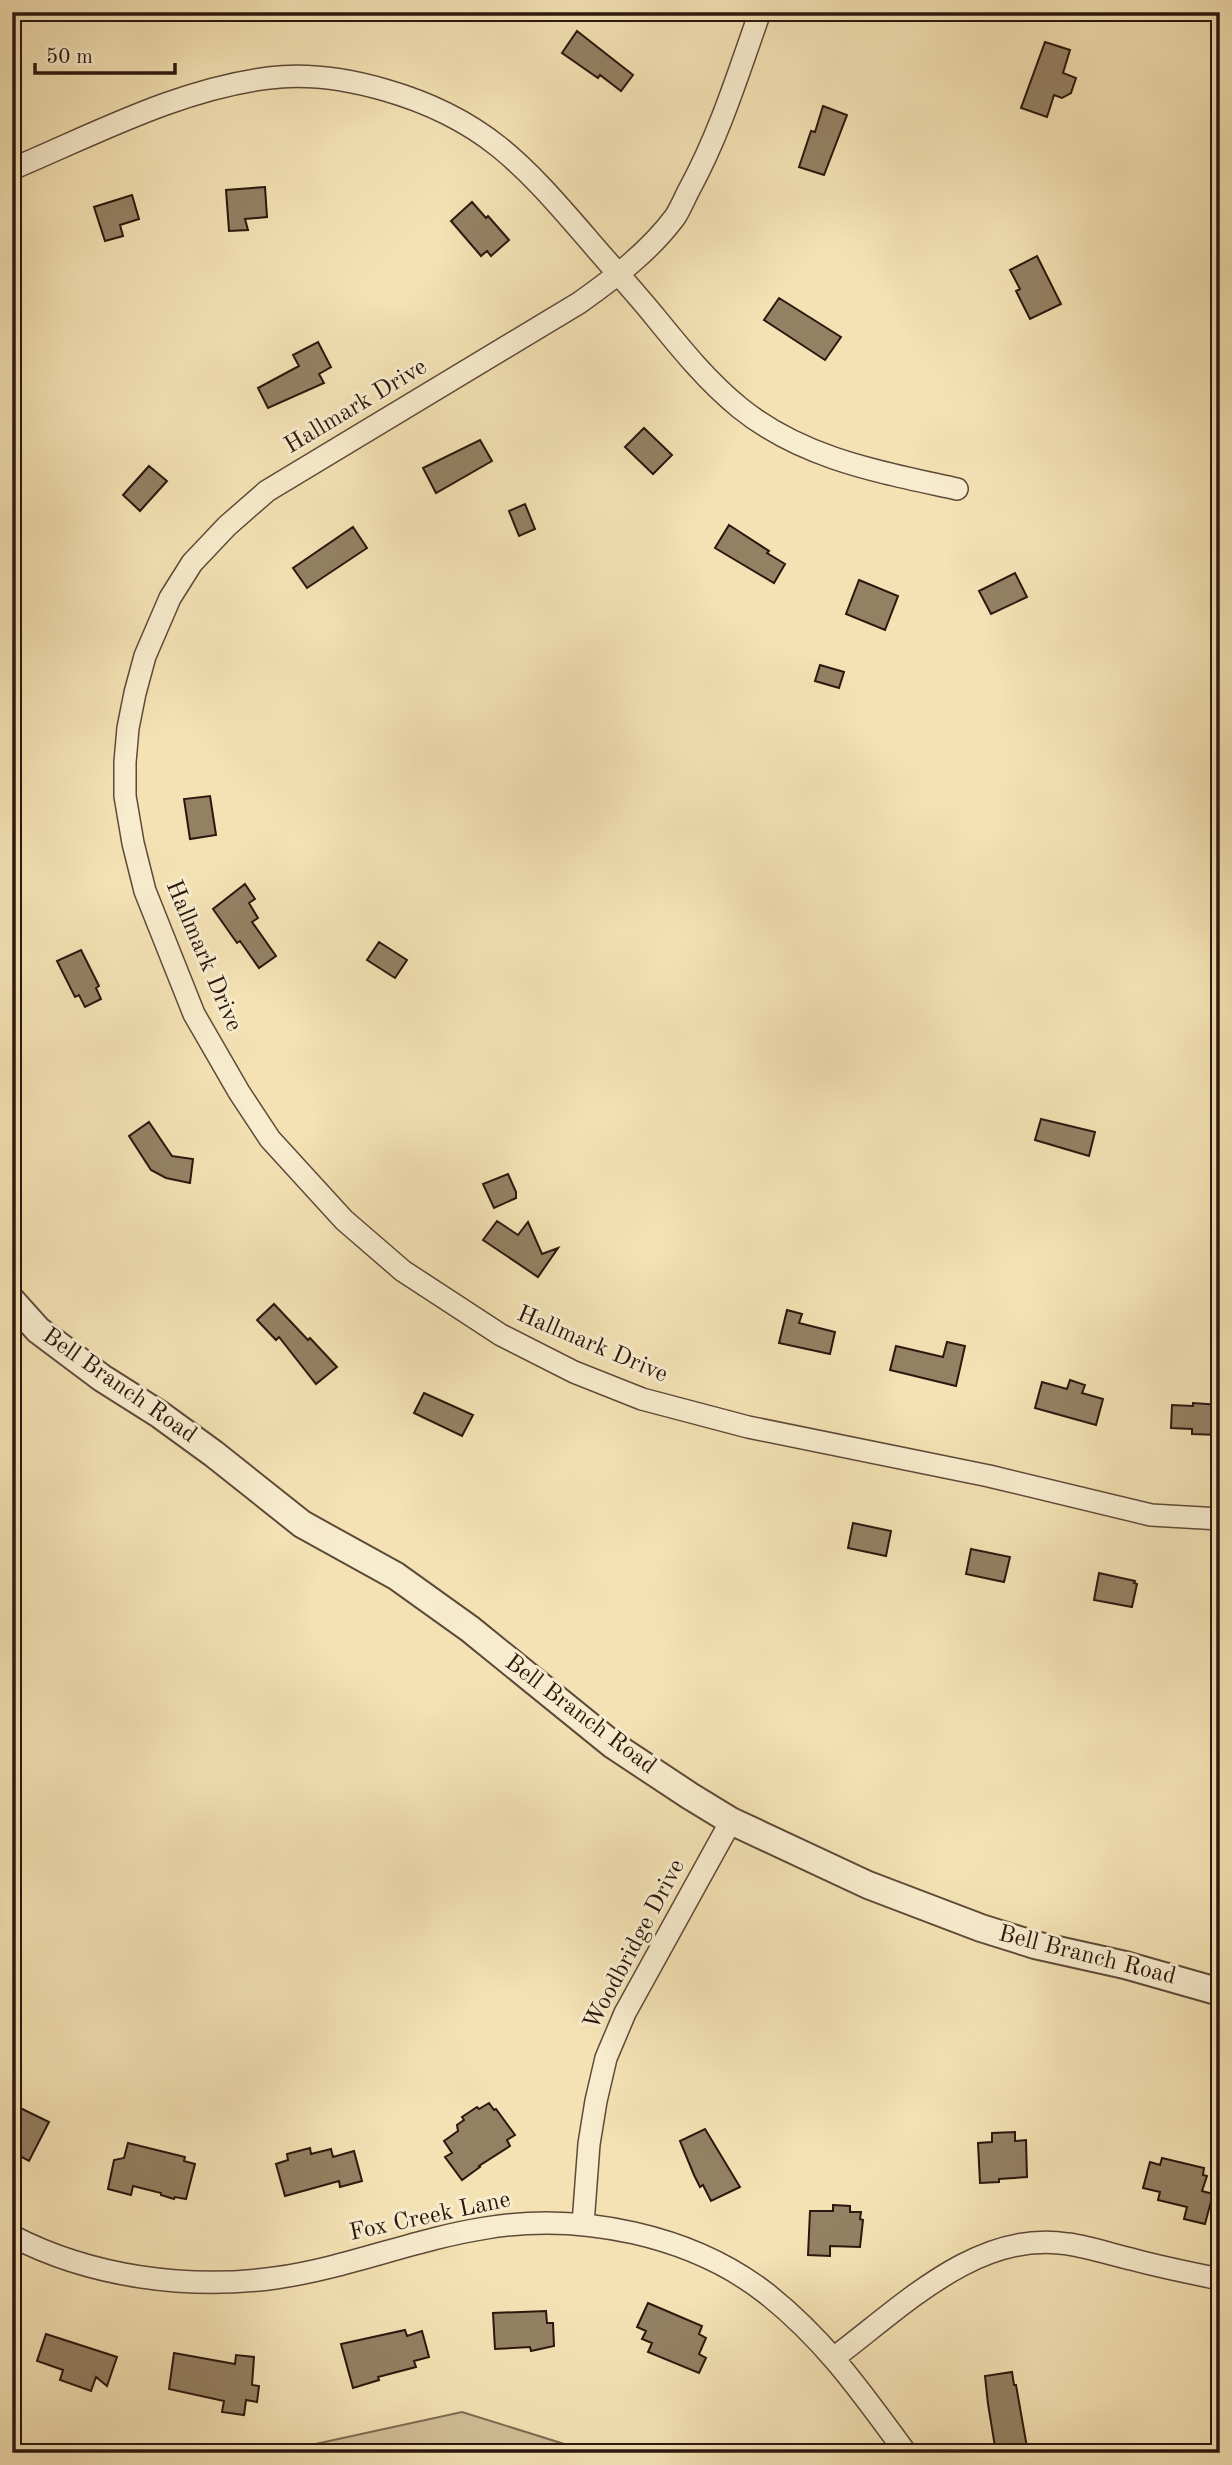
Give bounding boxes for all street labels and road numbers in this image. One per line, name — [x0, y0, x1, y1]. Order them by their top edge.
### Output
street label: Hallmark Drive — [281, 355, 431, 459]
street label: Hallmark Drive — [160, 877, 246, 1035]
street label: Hallmark Drive — [513, 1302, 671, 1388]
street label: Bell Branch Road — [37, 1324, 201, 1448]
street label: Bell Branch Road — [500, 1651, 660, 1779]
street label: Woodbridge Drive — [580, 1856, 690, 2034]
street label: Bell Branch Road — [996, 1922, 1178, 1990]
street label: Fox Creek Lane — [347, 2188, 513, 2246]

